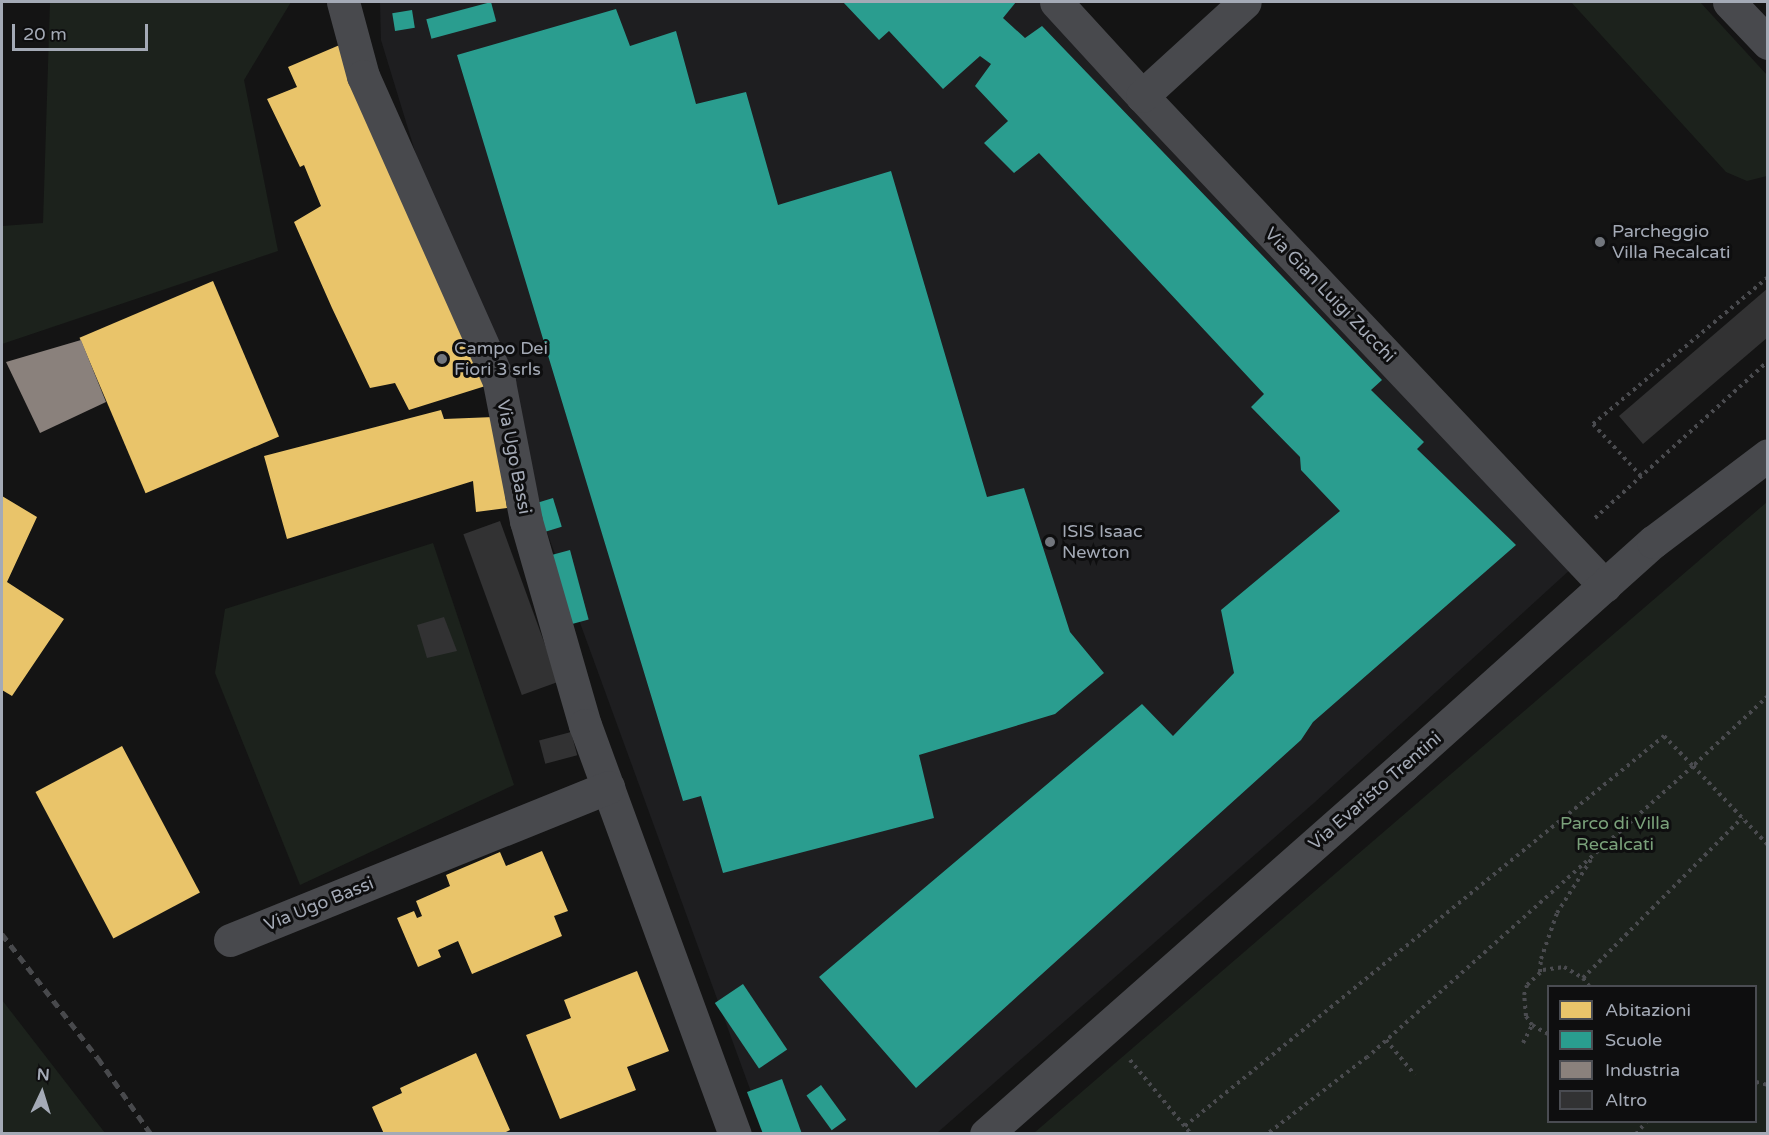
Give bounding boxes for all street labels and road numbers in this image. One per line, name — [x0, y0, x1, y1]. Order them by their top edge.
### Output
street label: Via Gian Luigi Zucchi — [1260, 223, 1400, 367]
street label: Via Ugo Bassi — [492, 398, 536, 516]
street label: Via Evaristo Trentini — [1304, 727, 1446, 855]
street label: Via Ugo Bassi — [261, 872, 377, 936]

